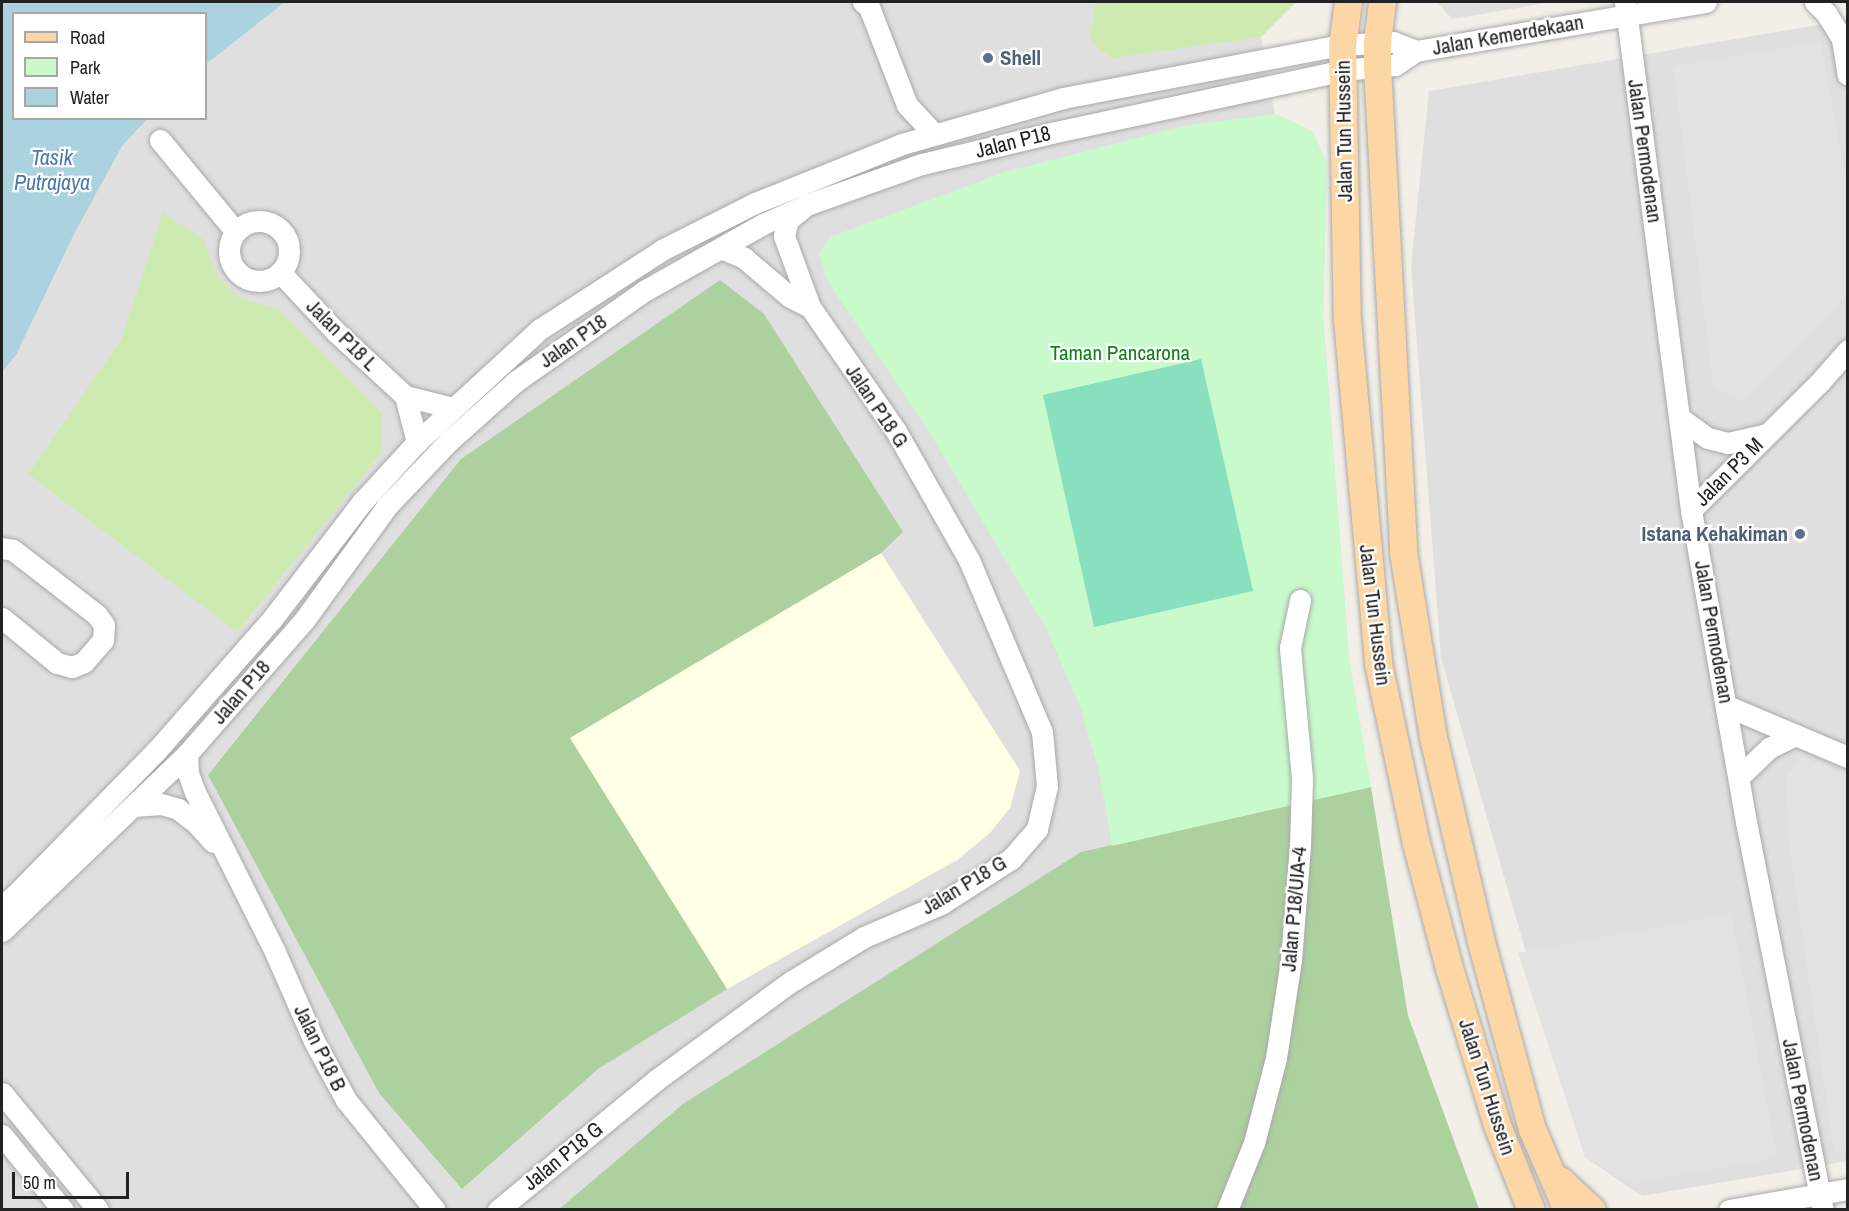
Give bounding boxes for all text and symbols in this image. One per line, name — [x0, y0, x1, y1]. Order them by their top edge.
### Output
street label: Jalan Kemerdekaan — [1430, 9, 1586, 61]
legend — [12, 12, 207, 120]
text: Road — [70, 25, 105, 50]
place label: Shell — [1000, 45, 1041, 71]
marker: Shell — [981, 51, 995, 65]
text: Park — [70, 55, 100, 80]
street label: Jalan Tun Hussein — [1330, 60, 1358, 202]
street label: Jalan Permodenan — [1622, 78, 1668, 224]
text: Water — [70, 85, 109, 110]
street label: Jalan P18 — [973, 121, 1053, 163]
water label: Tasik Putrajaya — [14, 144, 90, 196]
street label: Jalan P18 L — [301, 294, 383, 376]
street label: Jalan P18 — [534, 309, 612, 373]
park label: Taman Pancarona — [1050, 340, 1190, 366]
street label: Jalan P18 G — [840, 360, 914, 452]
street label: Jalan P3 M — [1690, 433, 1768, 511]
place label: Istana Kehakiman — [1642, 521, 1788, 547]
marker: Istana Kehakiman — [1793, 527, 1807, 541]
street label: Jalan Tun Hussein — [1354, 543, 1396, 687]
street label: Jalan Permodenan — [1689, 559, 1739, 705]
street label: Jalan P18 — [206, 655, 276, 729]
street label: Jalan P18/UIA-4 — [1276, 845, 1312, 973]
street label: Jalan P18 G — [917, 850, 1011, 920]
street label: Jalan P18 B — [288, 1001, 352, 1095]
street label: Jalan Tun Hussein — [1453, 1016, 1521, 1158]
street label: Jalan Permodenan — [1777, 1037, 1829, 1183]
street label: Jalan P18 G — [518, 1116, 608, 1196]
scale bar — [15, 1160, 132, 1198]
text: 50 m — [23, 1170, 56, 1195]

